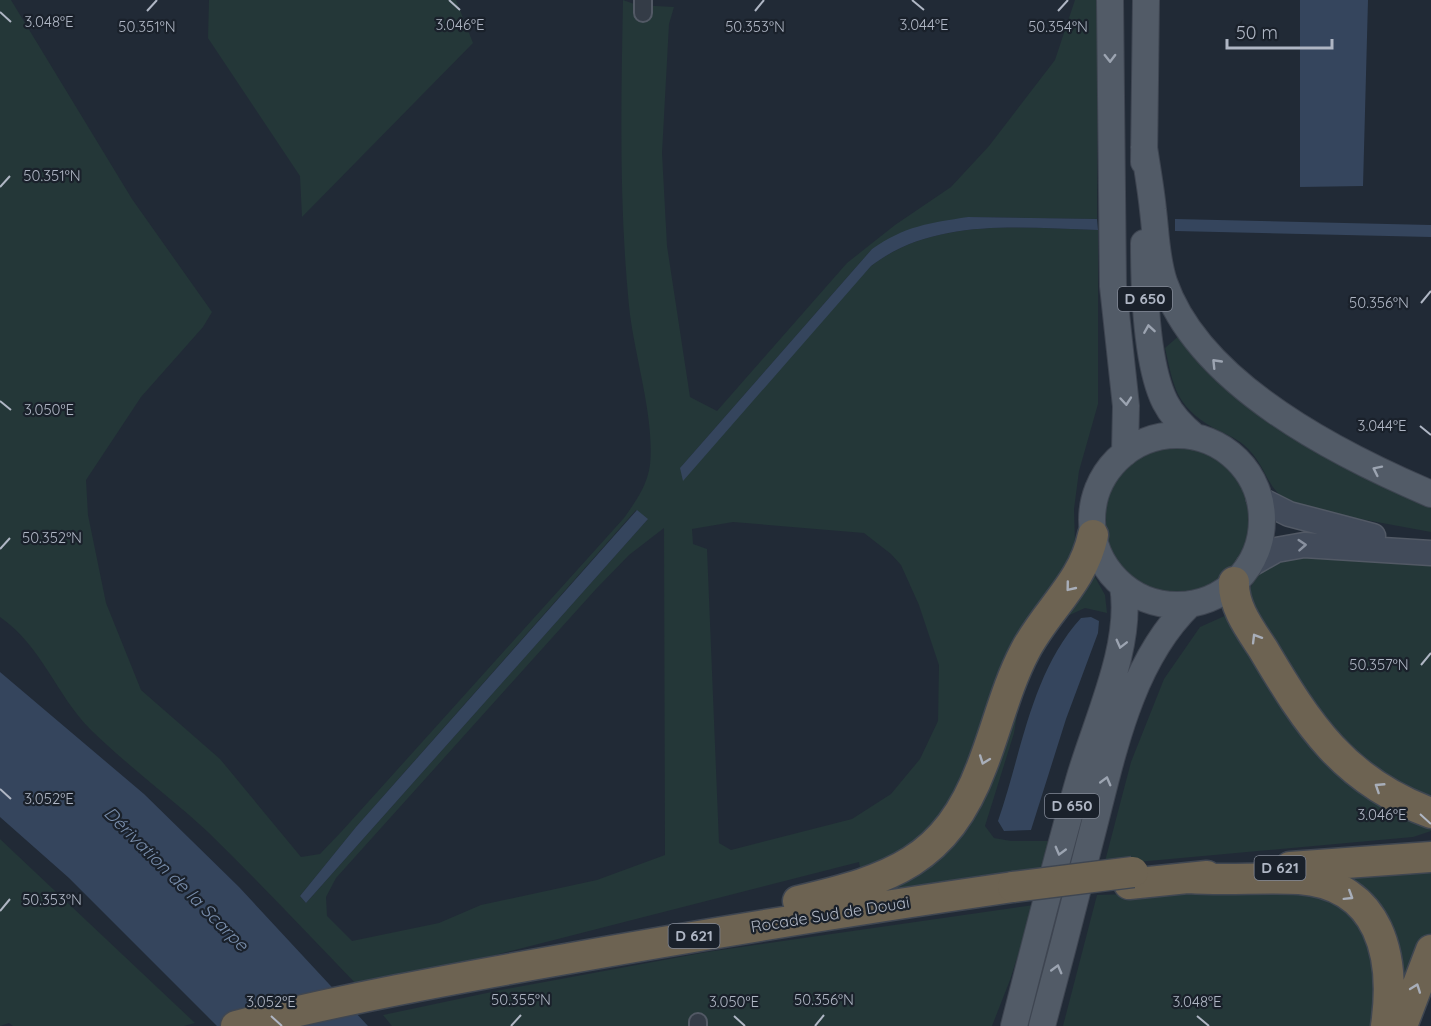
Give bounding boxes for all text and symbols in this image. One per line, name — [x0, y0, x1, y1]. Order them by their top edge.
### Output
text: 3.048°E — [24, 12, 74, 31]
scale bar — [1227, 12, 1332, 50]
text: 3.046°E — [436, 15, 484, 34]
text: 3.044°E — [900, 15, 948, 34]
text: 50.351°N — [118, 17, 176, 36]
text: 50.353°N — [725, 17, 785, 36]
text: 50.354°N — [1028, 17, 1088, 36]
text: 50 m — [1236, 21, 1278, 44]
one-way arrow — [1104, 54, 1117, 63]
text: 50.351°N — [23, 166, 81, 185]
road number: D 650 — [1118, 287, 1172, 311]
text: 50.356°N — [1349, 293, 1409, 312]
one-way arrow — [1143, 324, 1156, 334]
one-way arrow — [1212, 359, 1223, 370]
one-way arrow — [1119, 397, 1132, 406]
text: 3.050°E — [24, 400, 74, 419]
text: 3.044°E — [1358, 416, 1406, 435]
one-way arrow — [1373, 466, 1384, 478]
text: 50.352°N — [22, 528, 82, 547]
one-way arrow — [1297, 539, 1306, 552]
one-way arrow — [1066, 581, 1077, 592]
one-way arrow — [1252, 634, 1263, 644]
one-way arrow — [1116, 639, 1129, 649]
text: 50.357°N — [1349, 655, 1409, 674]
one-way arrow — [978, 754, 991, 765]
one-way arrow — [1099, 776, 1112, 786]
one-way arrow — [1374, 783, 1385, 794]
text: 3.052°E — [24, 789, 74, 808]
road number: D 650 — [1045, 794, 1099, 818]
water label: Dérivation de la Scarpe — [99, 802, 254, 956]
text: 3.046°E — [1358, 805, 1406, 824]
one-way arrow — [1055, 845, 1067, 856]
road number: D 621 — [1254, 856, 1306, 880]
one-way arrow — [1343, 889, 1353, 901]
text: 50.353°N — [22, 890, 82, 909]
street label: Rocade Sud de Douai — [749, 892, 911, 936]
road number: D 621 — [668, 924, 720, 948]
one-way arrow — [1049, 965, 1062, 975]
one-way arrow — [1408, 983, 1421, 994]
text: 50.355°N — [491, 990, 551, 1009]
text: 50.356°N — [794, 990, 854, 1009]
text: 3.052°E — [246, 992, 296, 1011]
text: 3.050°E — [709, 992, 759, 1011]
text: 3.048°E — [1172, 992, 1222, 1011]

